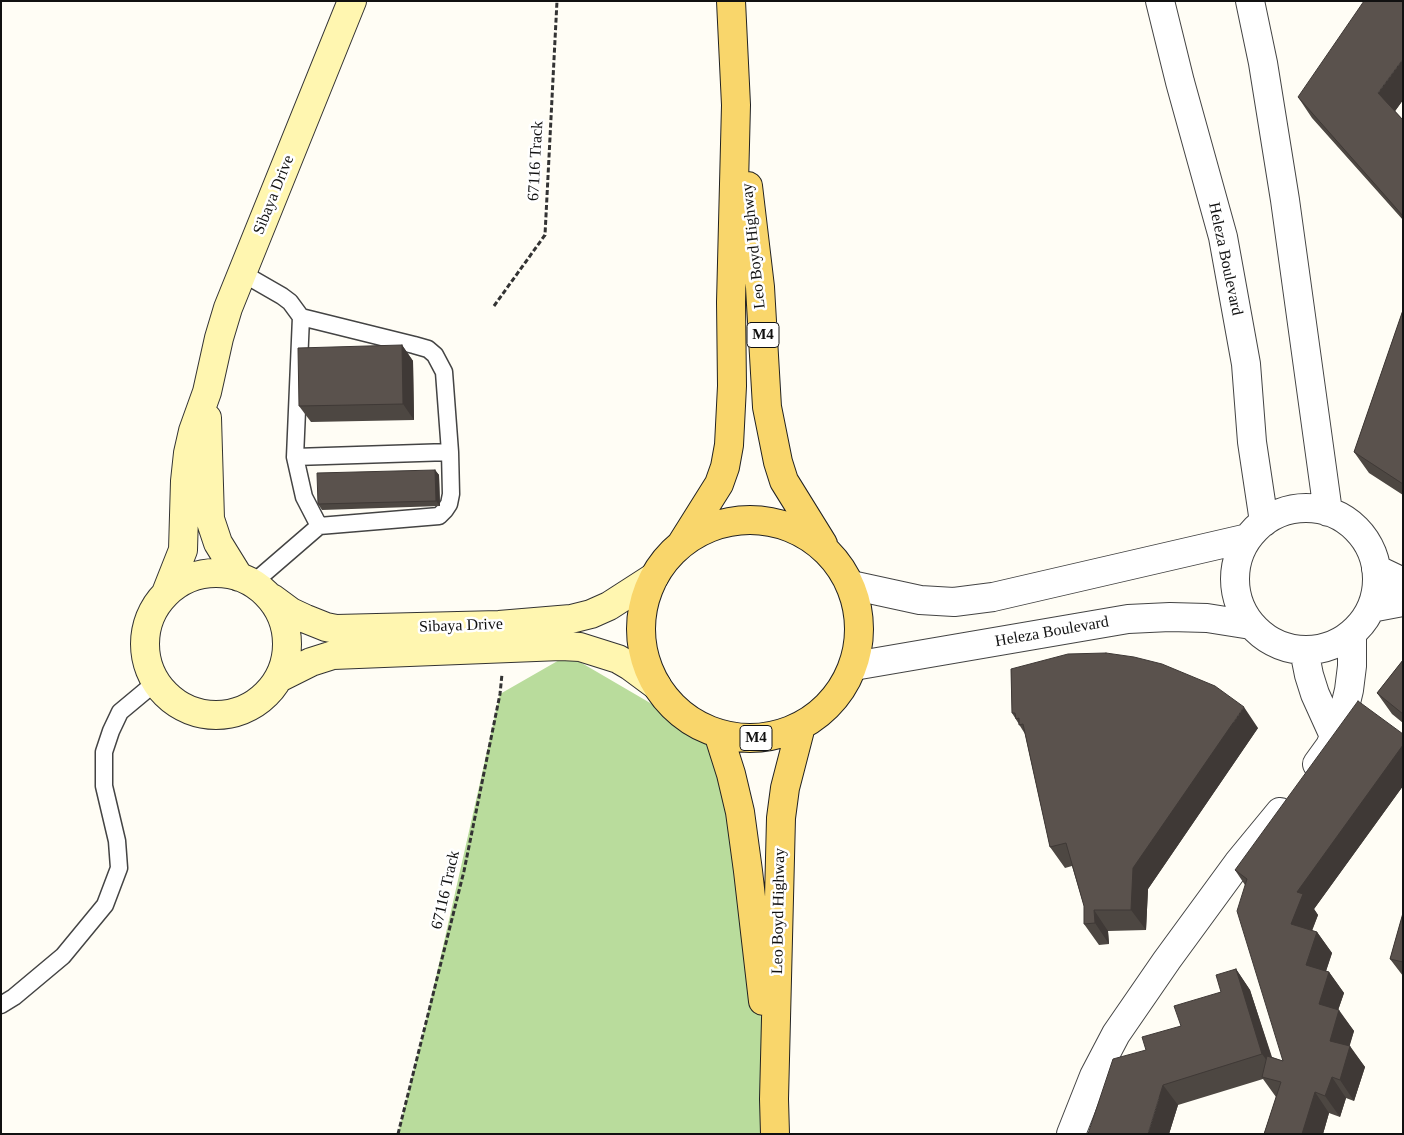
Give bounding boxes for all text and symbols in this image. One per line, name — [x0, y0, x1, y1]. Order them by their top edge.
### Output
street label: 67116 Track — [524, 120, 548, 202]
street label: Sibaya Drive — [249, 152, 299, 238]
street label: Leo Boyd Highway — [738, 182, 770, 310]
street label: Heleza Boulevard — [1204, 201, 1246, 317]
road number: M4 — [747, 322, 779, 348]
street label: Heleza Boulevard — [994, 613, 1110, 651]
street label: Sibaya Drive — [419, 615, 503, 637]
road number: M4 — [740, 726, 772, 750]
street label: Leo Boyd Highway — [768, 848, 790, 974]
street label: 67116 Track — [428, 849, 464, 931]

